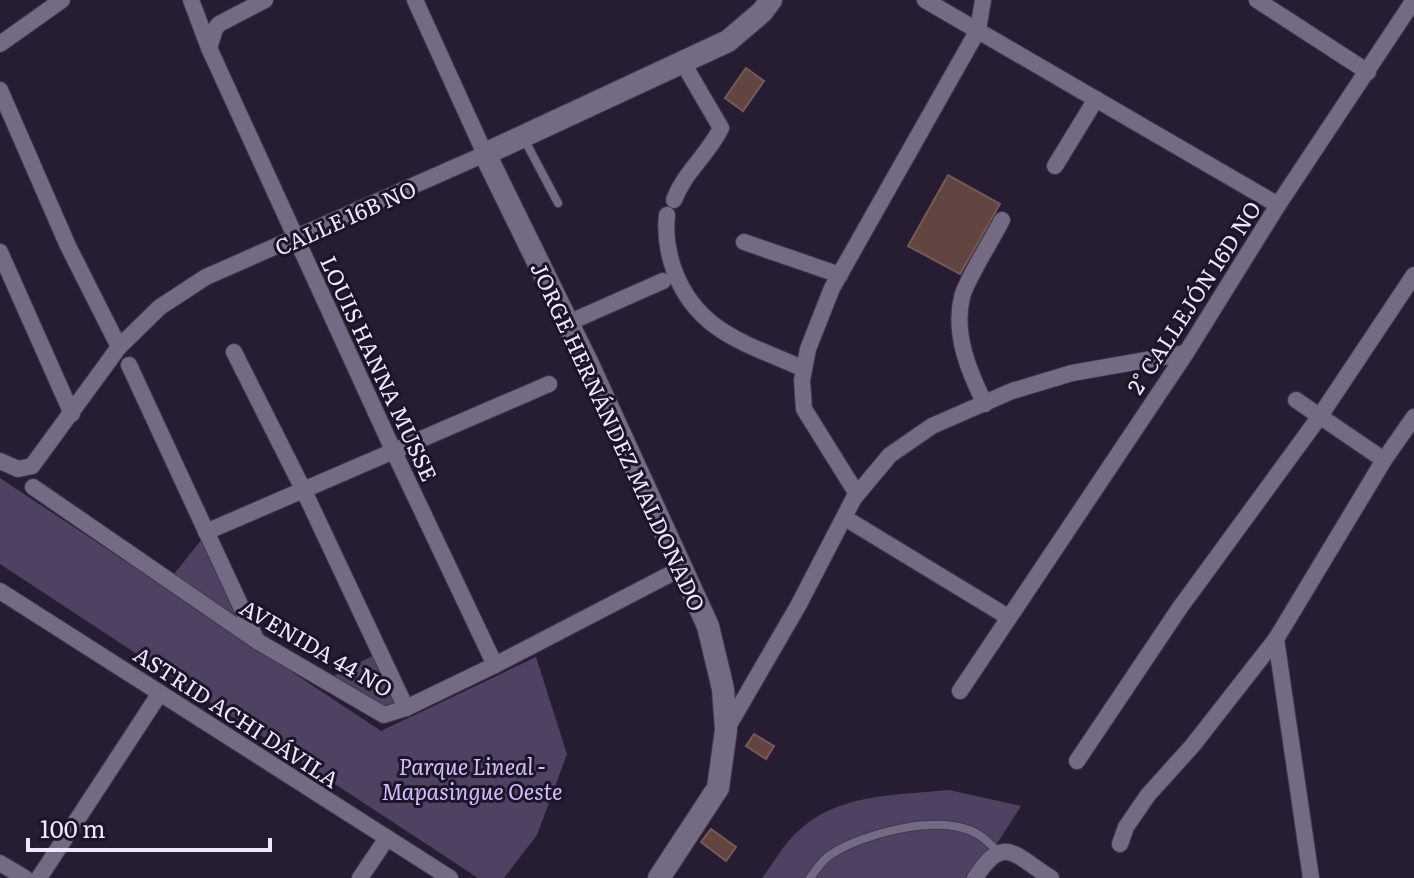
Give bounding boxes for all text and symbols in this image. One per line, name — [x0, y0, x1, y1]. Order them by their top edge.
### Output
street label: CALLE 16B NO — [269, 171, 421, 263]
street label: 2° CALLEJÓN 16D NO — [1118, 194, 1268, 400]
street label: LOUIS HANNA MUSSE — [313, 250, 447, 486]
street label: JORGE HERNÁNDEZ MALDONADO — [523, 256, 715, 616]
street label: AVENIDA 44 NO — [235, 590, 399, 704]
street label: ASTRID ACHI DÁVILA — [128, 637, 346, 795]
park label: Parque Lineal - Mapasingue Oeste — [382, 749, 563, 807]
scale bar — [28, 802, 270, 852]
text: 100 m — [40, 810, 106, 845]

